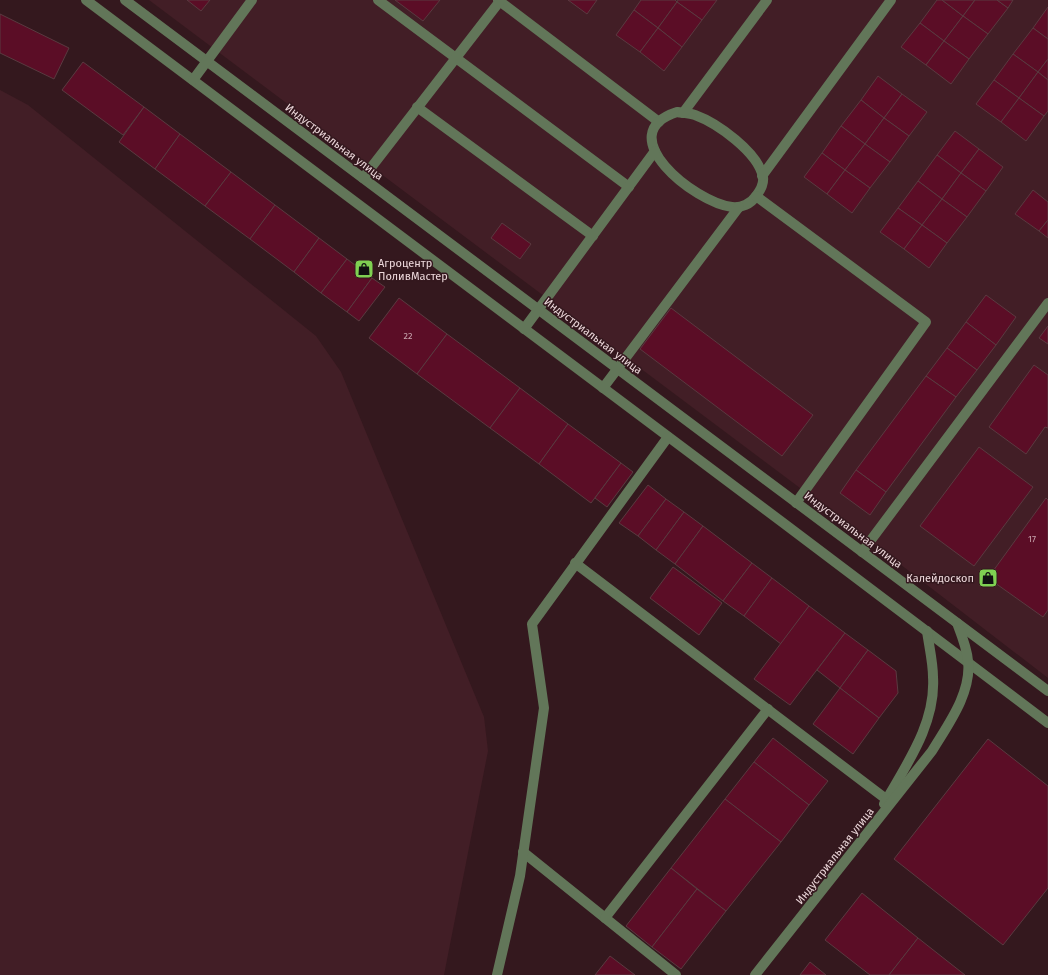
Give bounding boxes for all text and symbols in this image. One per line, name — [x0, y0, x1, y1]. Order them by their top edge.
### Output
street label: Индустриальная улица — [283, 101, 385, 183]
place label: Агроцентр ПоливМастер — [378, 257, 448, 283]
shop icon: Агроцентр ПоливМастер — [353, 258, 375, 280]
street label: Индустриальная улица — [542, 295, 644, 377]
house number: 22 — [404, 331, 412, 341]
street label: Индустриальная улица — [802, 489, 904, 571]
house number: 17 — [1028, 534, 1036, 544]
shop icon: Калейдоскоп — [977, 567, 999, 589]
place label: Калейдоскоп — [906, 572, 974, 585]
street label: Индустриальная улица — [793, 805, 877, 907]

